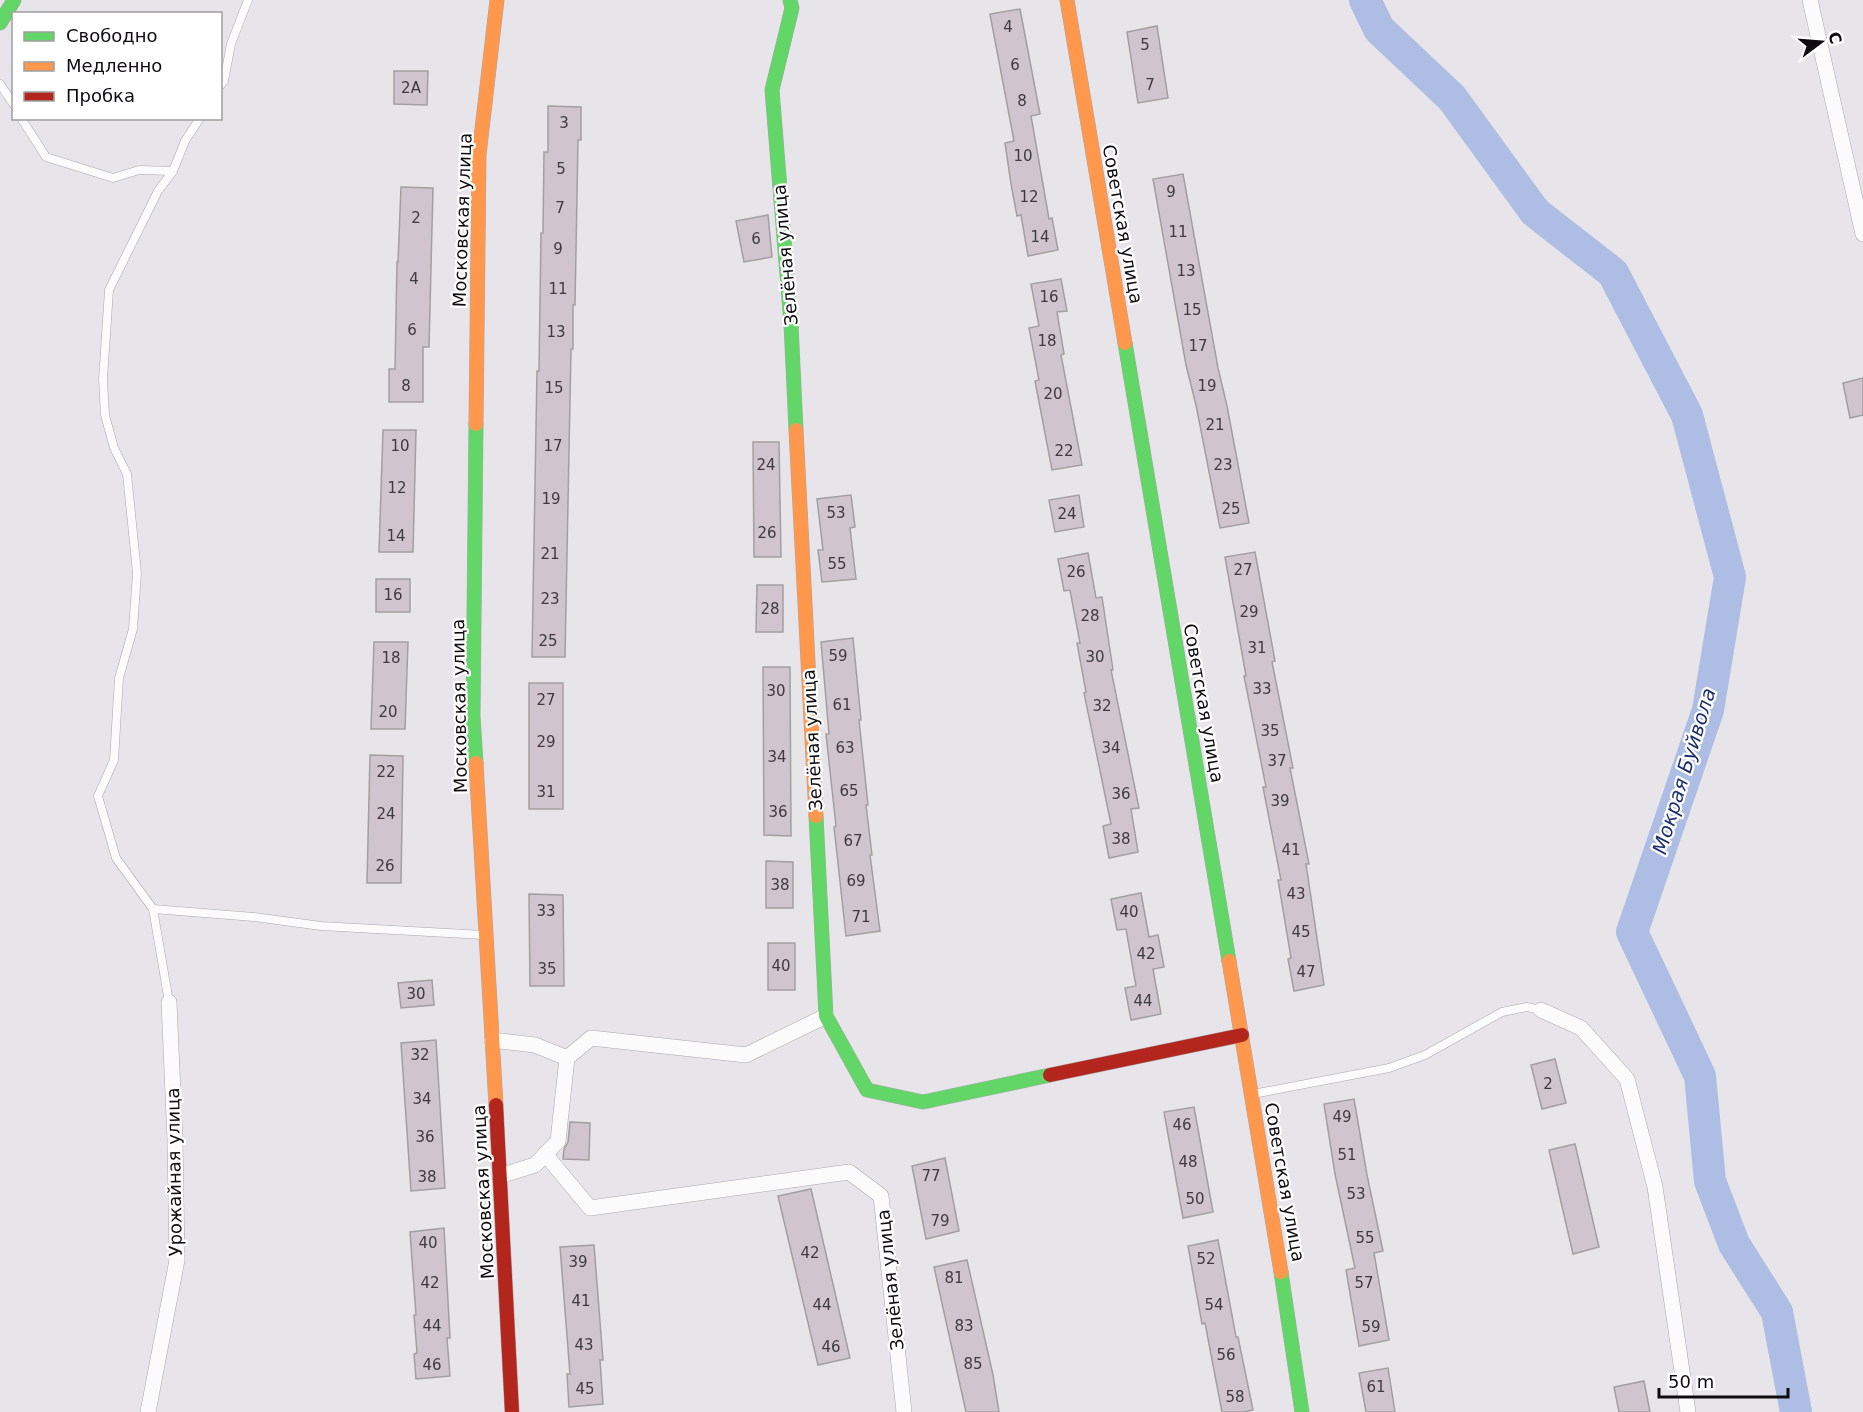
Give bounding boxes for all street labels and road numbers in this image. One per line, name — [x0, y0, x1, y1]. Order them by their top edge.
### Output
street label: Московская улица — [448, 132, 476, 308]
street label: Советская улица — [1099, 143, 1147, 305]
street label: Зелёная улица — [768, 184, 802, 326]
street label: Московская улица — [447, 619, 471, 793]
street label: Советская улица — [1180, 622, 1228, 784]
street label: Зелёная улица — [798, 669, 826, 811]
street label: Урожайная улица — [162, 1087, 186, 1257]
street label: Советская улица — [1261, 1101, 1309, 1263]
street label: Московская улица — [468, 1104, 498, 1280]
street label: Зелёная улица — [872, 1208, 908, 1352]

